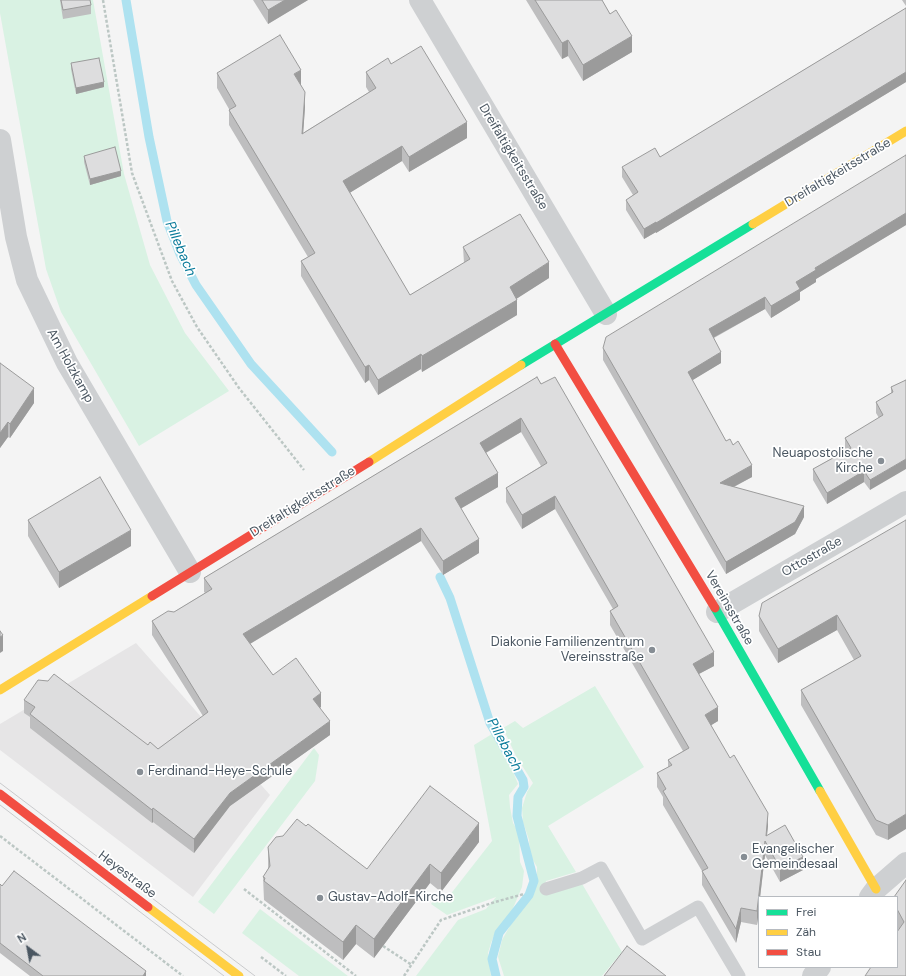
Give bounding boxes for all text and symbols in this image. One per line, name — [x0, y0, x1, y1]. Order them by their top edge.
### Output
street label: Dreifaltigkeitsstraße — [475, 101, 551, 213]
street label: Dreifaltigkeitsstraße — [782, 135, 894, 211]
water label: Pillebach — [161, 219, 199, 279]
street label: Am Holzkamp — [43, 326, 97, 406]
place label: Neuapostolische Kirche — [773, 446, 873, 477]
marker: Neuapostolische Kirche — [876, 456, 886, 466]
street label: Dreifaltigkeitsstraße — [248, 463, 358, 541]
street label: Ottostraße — [779, 534, 845, 580]
street label: Vereinsstraße — [701, 568, 757, 648]
place label: Diakonie Familienzentrum Vereinsstraße — [491, 635, 644, 666]
marker: Diakonie Familienzentrum Vereinsstraße — [647, 645, 657, 655]
water label: Pillebach — [483, 715, 525, 775]
place label: Ferdinand-Heye-Schule — [148, 764, 292, 780]
marker: Ferdinand-Heye-Schule — [135, 767, 145, 777]
place label: Evangelischer Gemeindesaal — [752, 842, 838, 873]
street label: Heyestraße — [95, 848, 159, 902]
marker: Evangelischer Gemeindesaal — [739, 852, 749, 862]
place label: Gustav-Adolf-Kirche — [328, 890, 453, 906]
marker: Gustav-Adolf-Kirche — [315, 893, 325, 903]
legend — [758, 896, 898, 968]
text: Frei — [796, 904, 816, 920]
text: Zäh — [796, 924, 816, 940]
north arrow — [8, 928, 48, 968]
text: N — [15, 930, 29, 946]
text: Stau — [796, 944, 821, 960]

